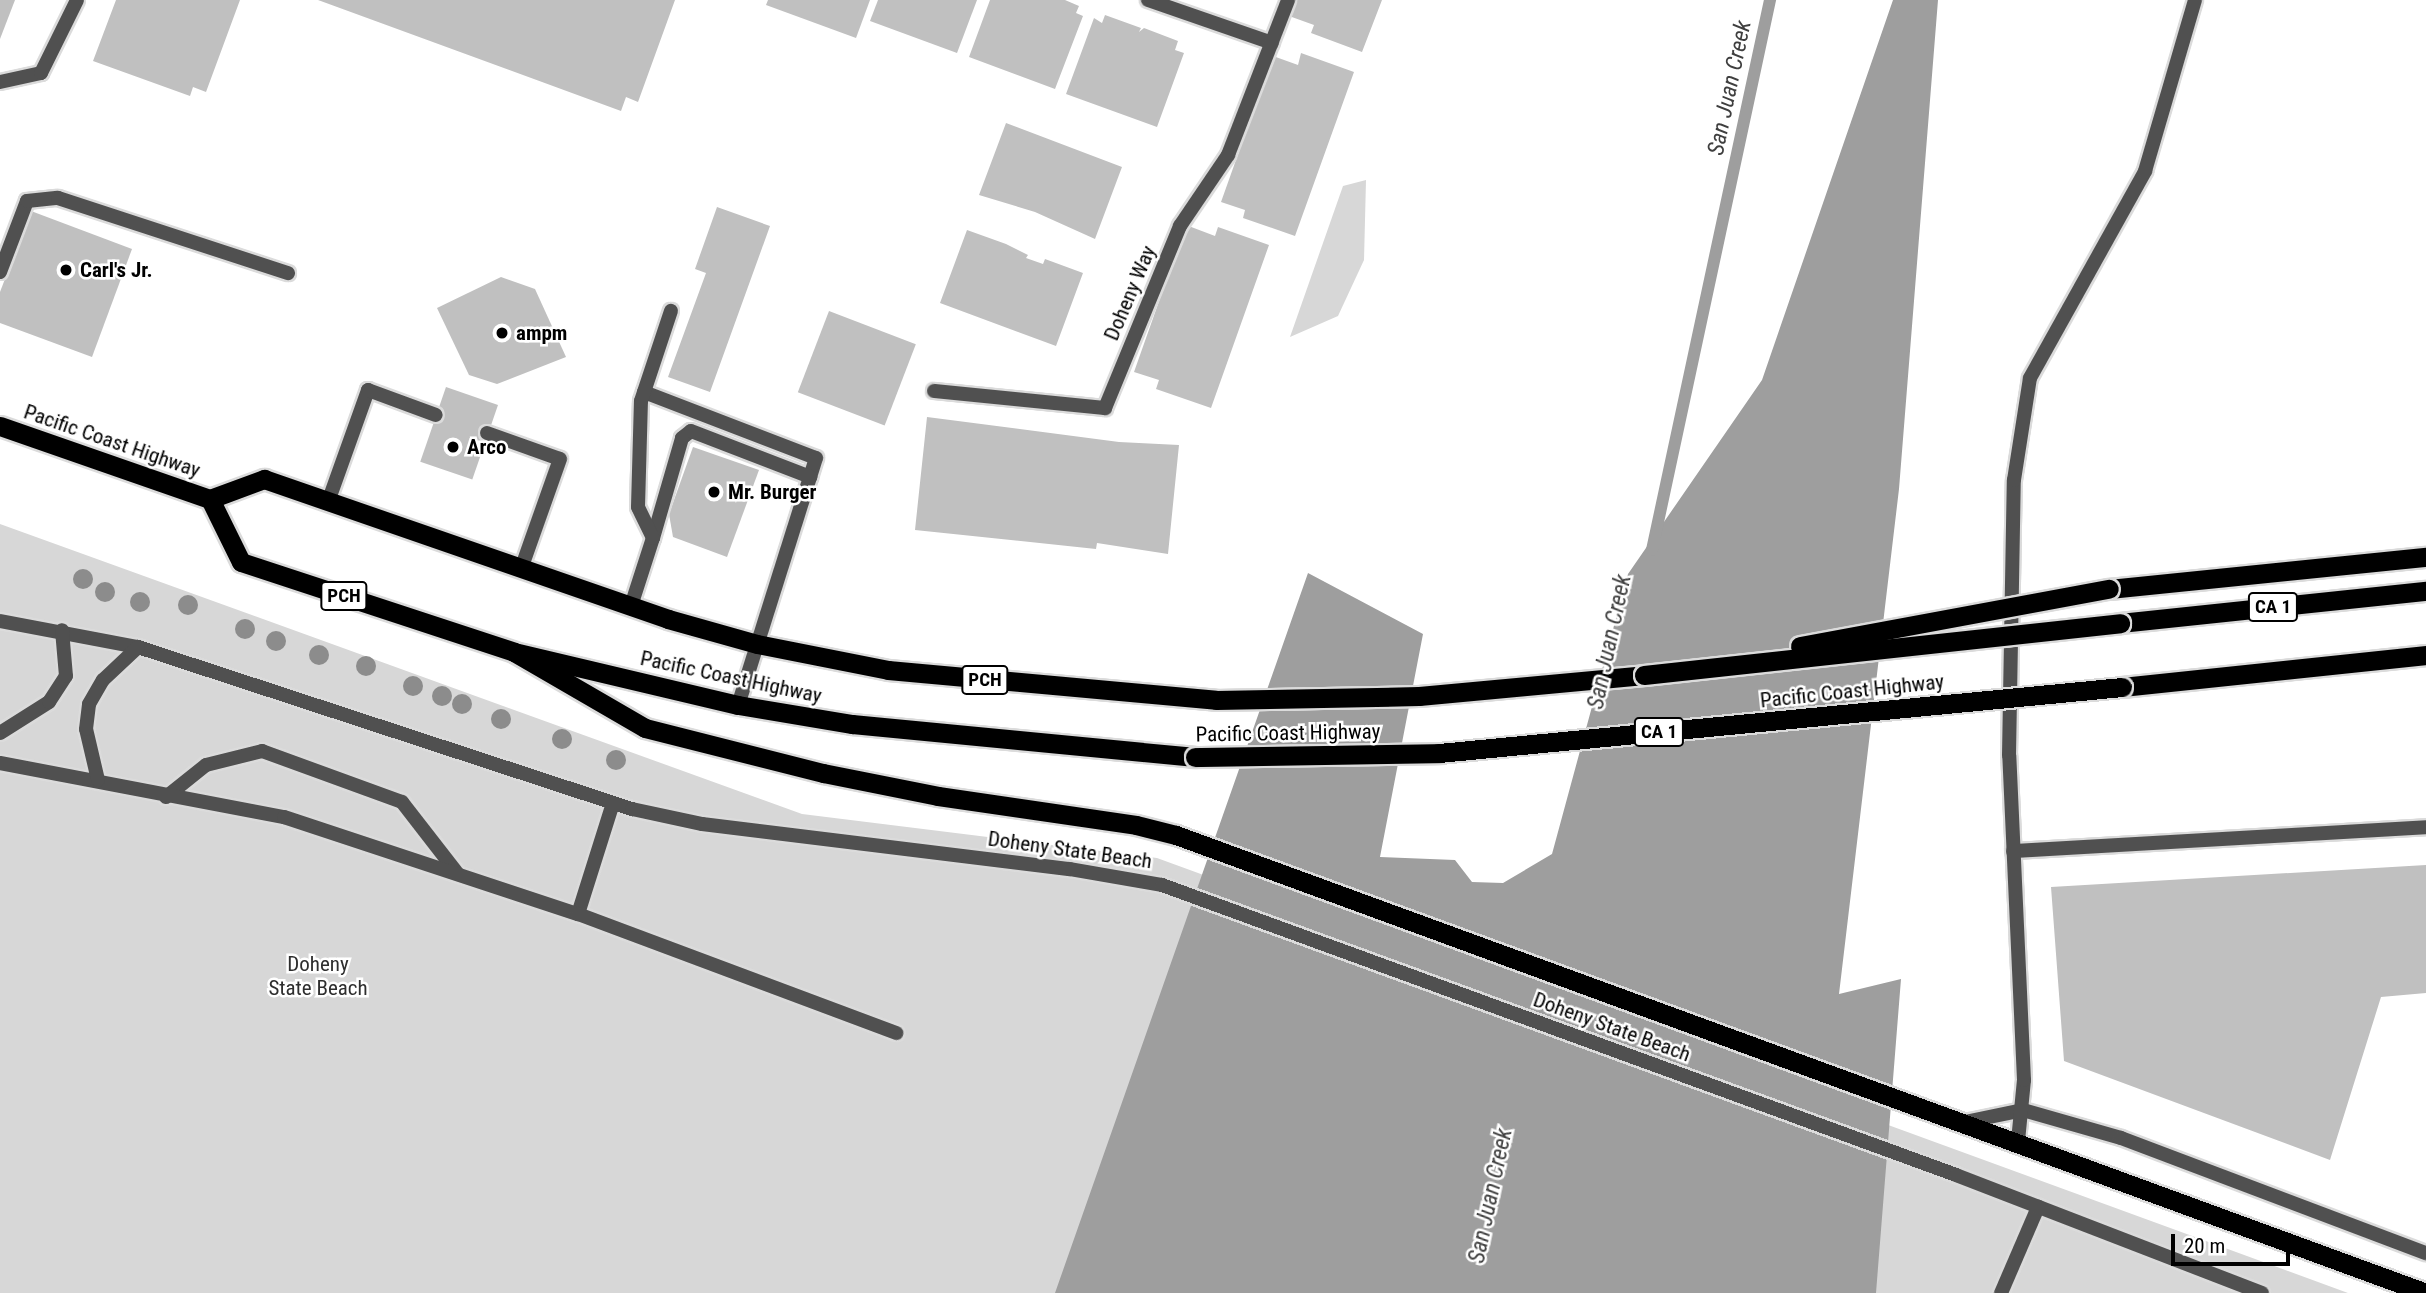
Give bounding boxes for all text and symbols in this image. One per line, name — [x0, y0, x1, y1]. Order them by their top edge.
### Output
water label: San Juan Creek — [1702, 18, 1758, 158]
street label: Doheny Way — [1099, 242, 1161, 344]
place label: Carl's Jr. — [80, 257, 153, 283]
marker: Carl's Jr. — [58, 262, 74, 278]
place label: ampm — [516, 320, 567, 346]
marker: ampm — [494, 325, 510, 341]
street label: Pacific Coast Highway — [21, 399, 203, 483]
place label: Arco — [467, 434, 506, 460]
marker: Arco — [445, 439, 461, 455]
place label: Mr. Burger — [728, 479, 816, 505]
marker: Mr. Burger — [706, 484, 722, 500]
water label: San Juan Creek — [1582, 572, 1638, 712]
road number: PCH — [320, 580, 368, 611]
road number: CA 1 — [2247, 592, 2299, 622]
street label: Pacific Coast Highway — [638, 645, 824, 709]
road number: PCH — [960, 664, 1010, 695]
street label: Pacific Coast Highway — [1759, 669, 1945, 713]
road number: CA 1 — [1633, 716, 1685, 748]
street label: Pacific Coast Highway — [1195, 719, 1381, 747]
street label: Doheny State Beach — [986, 826, 1154, 874]
park label: Doheny State Beach — [268, 951, 368, 1001]
street label: Doheny State Beach — [1530, 987, 1694, 1067]
water label: San Juan Creek — [1463, 1126, 1519, 1266]
scale bar — [2174, 1220, 2293, 1264]
text: 20 m — [2184, 1234, 2225, 1258]

